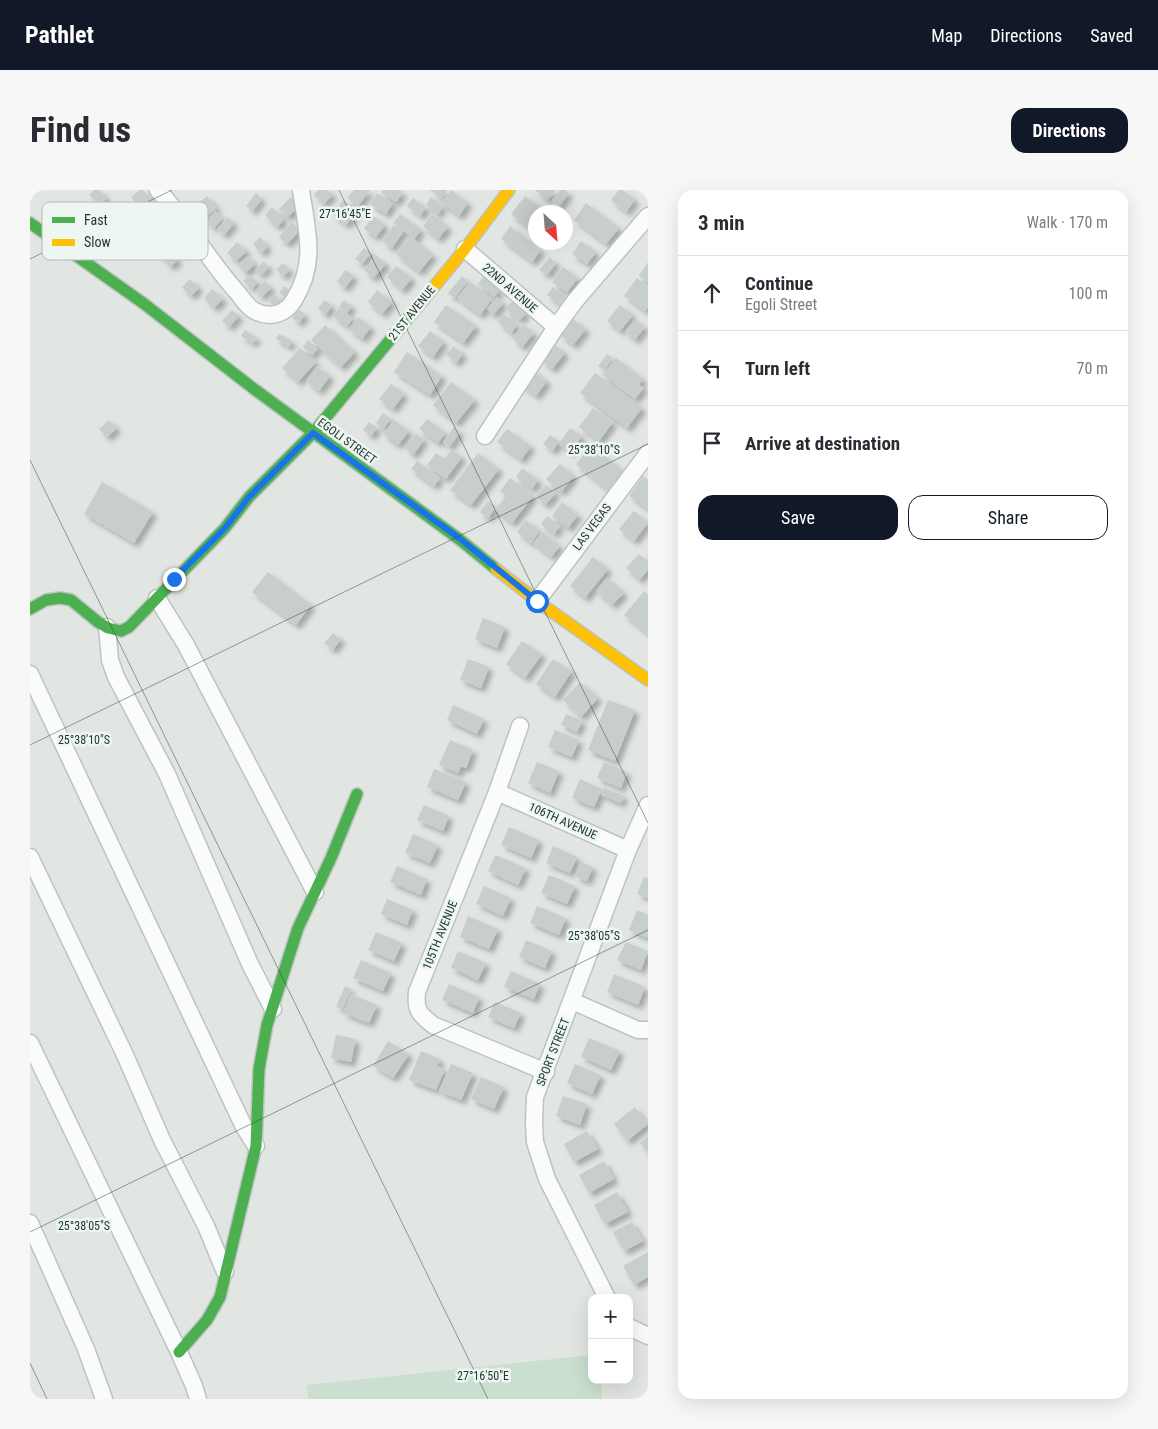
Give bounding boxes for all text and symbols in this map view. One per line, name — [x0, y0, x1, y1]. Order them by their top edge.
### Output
text: Pathlet — [25, 21, 94, 49]
text: Map — [931, 25, 962, 46]
text: Directions — [990, 25, 1062, 46]
text: Saved — [1090, 25, 1133, 46]
button: Directions — [1011, 108, 1128, 153]
text: Find us — [30, 110, 131, 151]
legend — [42, 202, 208, 260]
north arrow — [528, 205, 573, 250]
text: 27°16'45"E — [319, 207, 371, 221]
text: 3 min — [698, 211, 745, 235]
text: Fast — [84, 212, 108, 228]
text: Walk · 170 m — [1027, 213, 1108, 232]
text: Slow — [84, 234, 111, 250]
street label: 22ND AVENUE — [480, 260, 540, 316]
text: Continue — [745, 272, 813, 295]
icon: ahead — [698, 279, 726, 307]
street label: 21ST AVENUE — [386, 283, 438, 343]
text: 100 m — [1069, 284, 1108, 303]
text: Egoli Street — [745, 295, 817, 314]
icon: left — [698, 354, 726, 382]
text: Turn left — [745, 357, 810, 380]
text: 70 m — [1076, 359, 1108, 378]
street label: EGOLI STREET — [315, 415, 379, 467]
icon: arrive — [698, 429, 726, 457]
text: Arrive at destination — [745, 432, 900, 455]
text: 25°38'10"S — [568, 443, 620, 457]
button: Save — [698, 495, 898, 540]
button: Share — [908, 495, 1108, 540]
street label: LAS VEGAS — [570, 501, 614, 553]
route end — [163, 568, 186, 591]
route start — [526, 590, 549, 613]
text: 25°38'10"S — [58, 733, 110, 747]
street label: 106TH AVENUE — [527, 800, 599, 842]
street label: 105TH AVENUE — [420, 898, 460, 972]
text: 25°38'05"S — [568, 929, 620, 943]
street label: SPORT STREET — [534, 1016, 572, 1088]
text: 25°38'05"S — [58, 1219, 110, 1233]
map controls — [588, 1294, 633, 1384]
button: + — [588, 1294, 633, 1339]
button: − — [588, 1339, 633, 1384]
text: 27°16'50"E — [457, 1369, 509, 1383]

